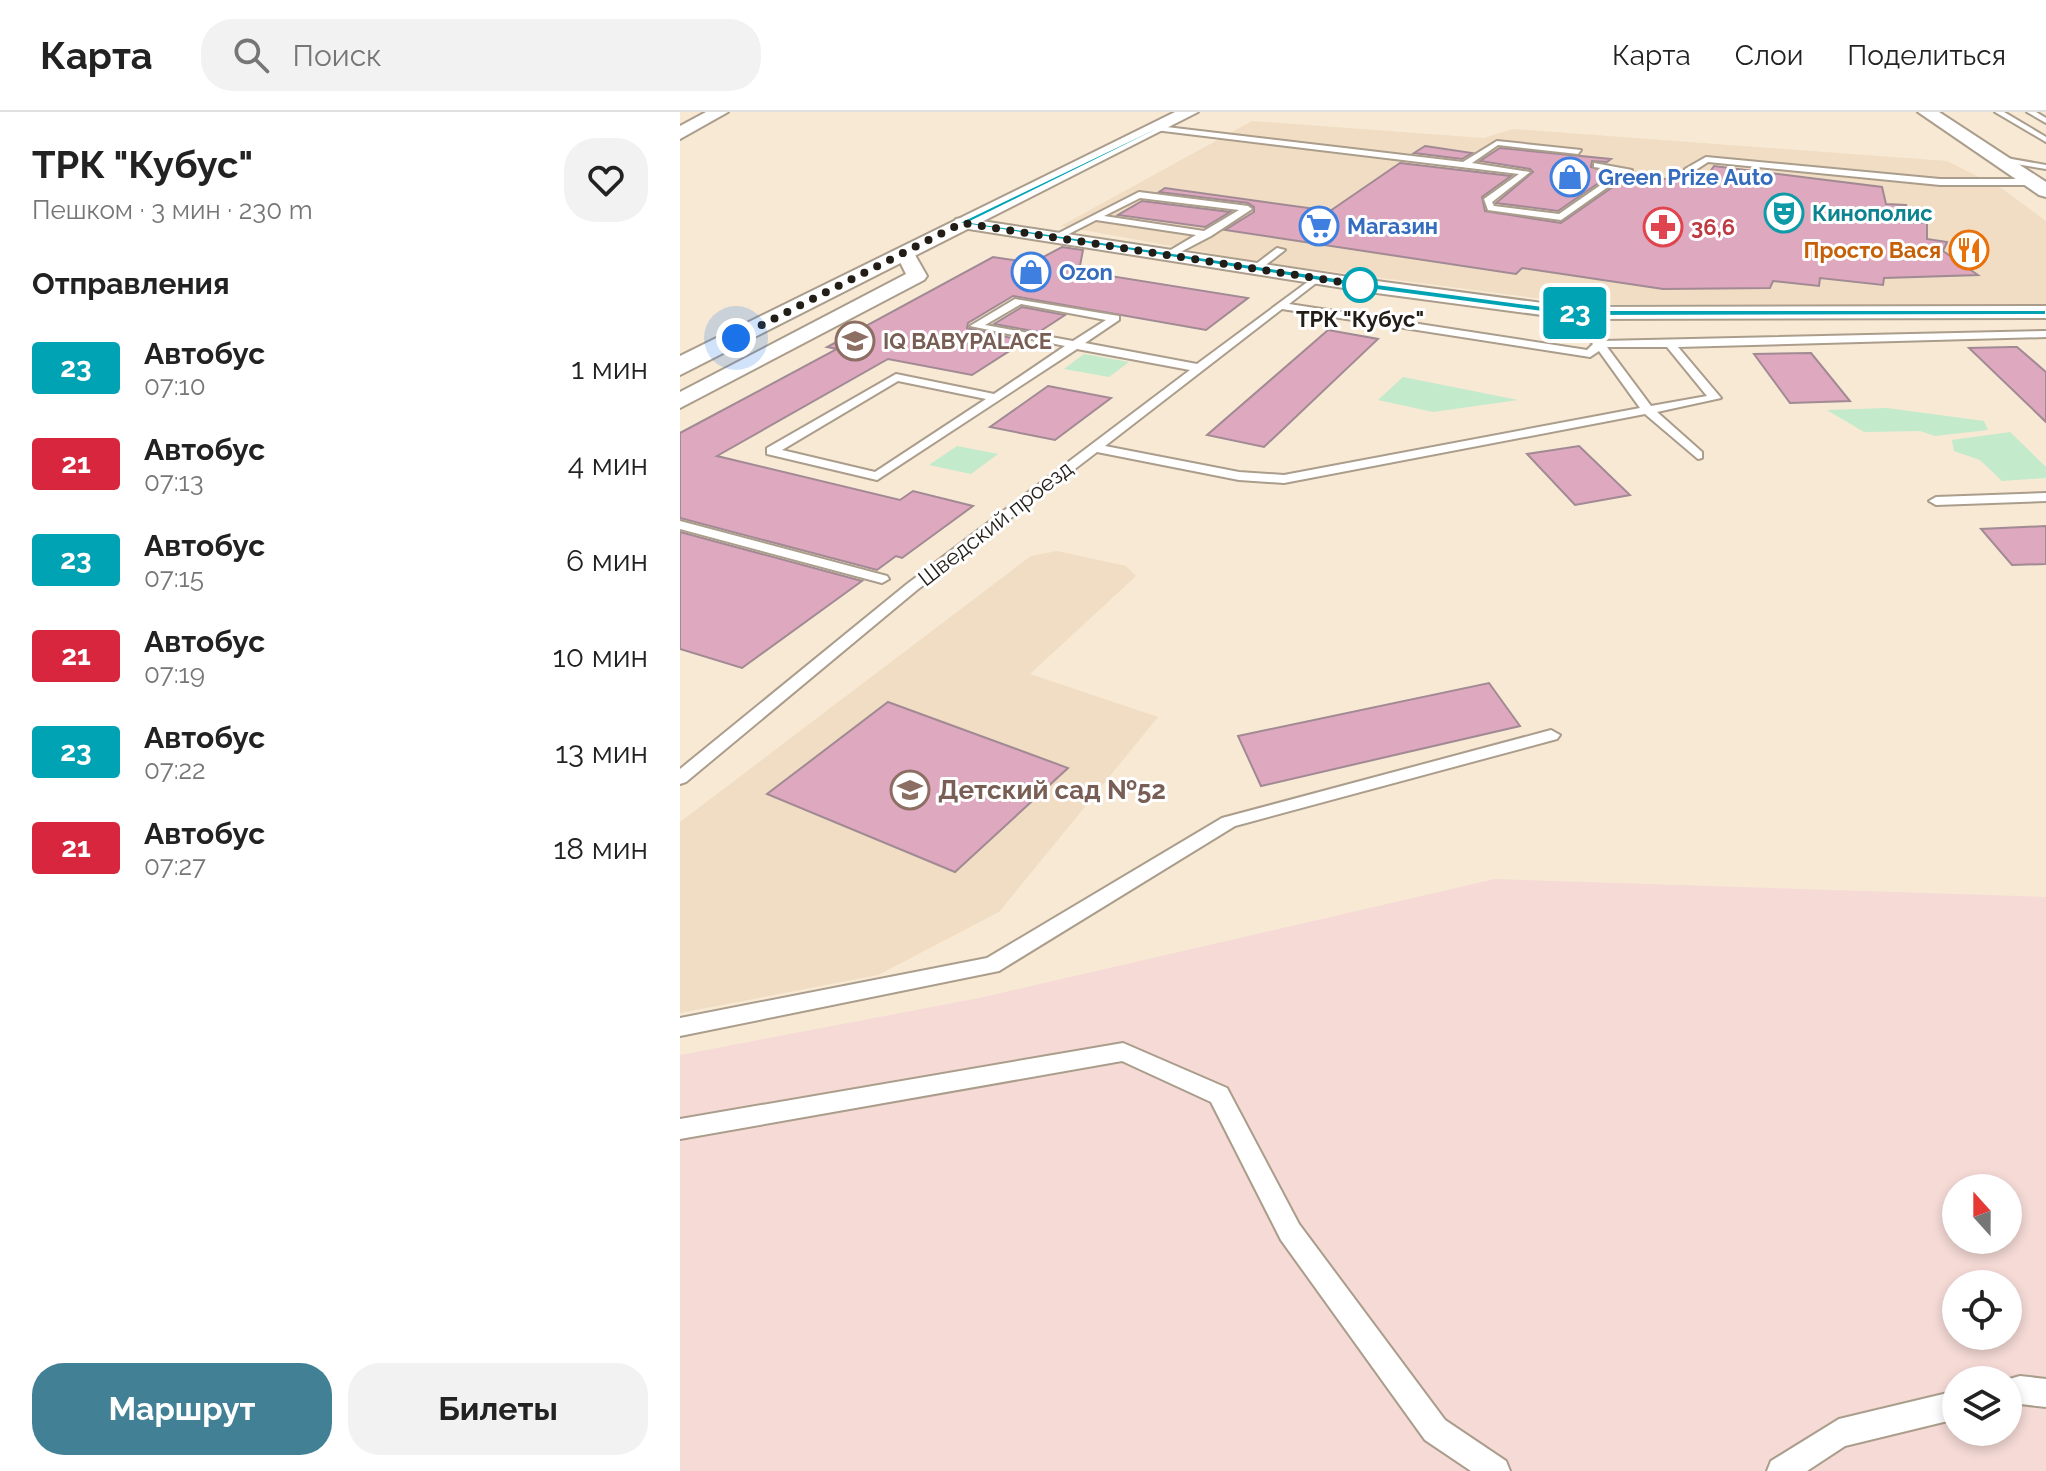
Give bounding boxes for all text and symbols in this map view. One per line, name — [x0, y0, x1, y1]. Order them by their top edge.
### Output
search box — [201, 19, 761, 91]
text: Карта — [40, 33, 153, 78]
icon: search — [229, 33, 273, 77]
text: Поиск — [293, 38, 382, 73]
text: Карта — [1612, 39, 1691, 72]
text: Слои — [1735, 39, 1803, 72]
text: Поделиться — [1847, 39, 2006, 72]
button: heart — [564, 138, 648, 222]
text: ТРК "Кубус" — [32, 142, 253, 187]
shop icon: Green Prize Auto — [1549, 156, 1591, 198]
place label: Green Prize Auto — [1598, 164, 1773, 190]
theatre icon: Кинополис — [1763, 192, 1805, 234]
text: Пешком · 3 мин · 230 m — [32, 195, 313, 225]
place label: Кинополис — [1812, 200, 1933, 226]
supermarket icon: Магазин — [1298, 205, 1340, 247]
pharmacy icon: 36,6 — [1642, 206, 1684, 248]
place label: Магазин — [1347, 213, 1438, 239]
place label: 36,6 — [1691, 214, 1735, 240]
restaurant icon: Просто Вася — [1948, 229, 1990, 271]
place label: Просто Вася — [1804, 237, 1941, 263]
shop icon: Ozon — [1010, 251, 1052, 293]
place label: Ozon — [1059, 259, 1113, 285]
text: Отправления — [32, 266, 230, 301]
marker: ТРК "Кубус" — [1343, 268, 1377, 302]
line badge: 23 — [1539, 287, 1611, 339]
text: 23 — [1559, 296, 1591, 329]
place label: ТРК "Кубус" — [1296, 306, 1424, 332]
your location — [716, 318, 756, 358]
school or university icon: IQ BABYPALACE — [834, 320, 876, 362]
place label: IQ BABYPALACE — [883, 328, 1052, 354]
text: Автобус — [144, 336, 265, 371]
text: 23 — [60, 351, 92, 384]
text: 1 мин — [571, 351, 648, 386]
text: 07:10 — [144, 371, 206, 401]
text: Автобус — [144, 432, 265, 467]
text: 21 — [61, 447, 91, 480]
text: 4 мин — [568, 447, 648, 482]
street label: Шведский проезд — [913, 455, 1077, 591]
text: 07:13 — [144, 467, 204, 497]
text: Автобус — [144, 528, 265, 563]
text: 23 — [60, 543, 92, 576]
text: 6 мин — [566, 543, 648, 578]
text: 07:15 — [144, 563, 204, 593]
text: Автобус — [144, 624, 265, 659]
text: 21 — [61, 639, 91, 672]
text: 10 мин — [553, 639, 648, 674]
text: 07:19 — [144, 659, 205, 689]
text: Автобус — [144, 720, 265, 755]
text: 23 — [60, 735, 92, 768]
text: 13 мин — [555, 735, 648, 770]
text: 07:22 — [144, 755, 206, 785]
school or university icon: Детский сад №52 — [889, 769, 931, 811]
place label: Детский сад №52 — [938, 775, 1166, 805]
text: Автобус — [144, 816, 265, 851]
text: 21 — [61, 831, 91, 864]
text: 18 мин — [553, 831, 648, 866]
text: 07:27 — [144, 851, 206, 881]
north arrow — [1942, 1174, 2022, 1254]
map controls — [1942, 1174, 2022, 1446]
button: locate — [1942, 1270, 2022, 1350]
button: Маршрут — [32, 1363, 332, 1455]
button: Билеты — [348, 1363, 648, 1455]
button: layers — [1942, 1366, 2022, 1446]

